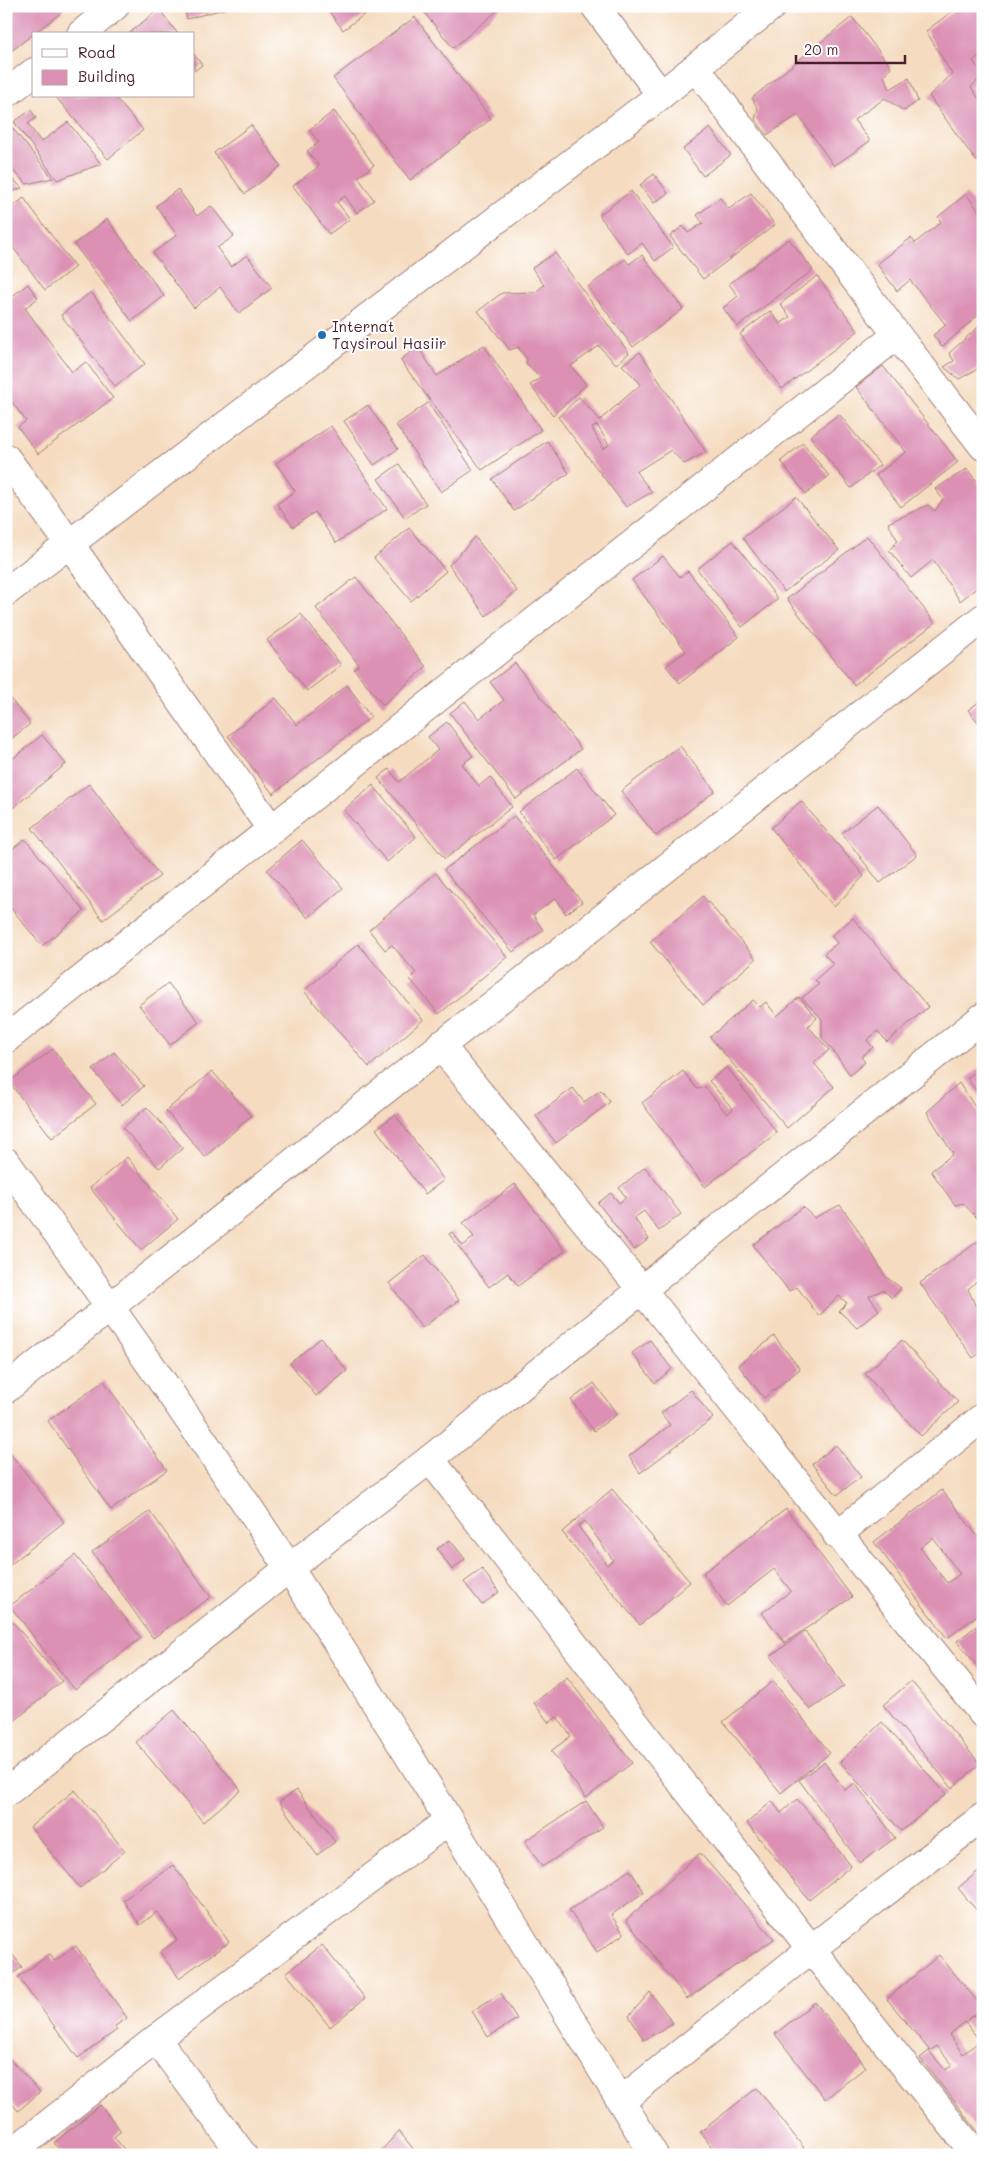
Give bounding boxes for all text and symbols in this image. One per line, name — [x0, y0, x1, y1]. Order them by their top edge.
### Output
legend — [32, 32, 195, 98]
scale bar — [796, 32, 905, 64]
text: 20 m — [804, 39, 838, 59]
text: Road — [78, 42, 115, 62]
text: Building — [78, 66, 135, 86]
place label: Internat Taysiroul Hasiir — [332, 316, 447, 353]
marker: Internat Taysiroul Hasiir — [316, 329, 328, 341]

